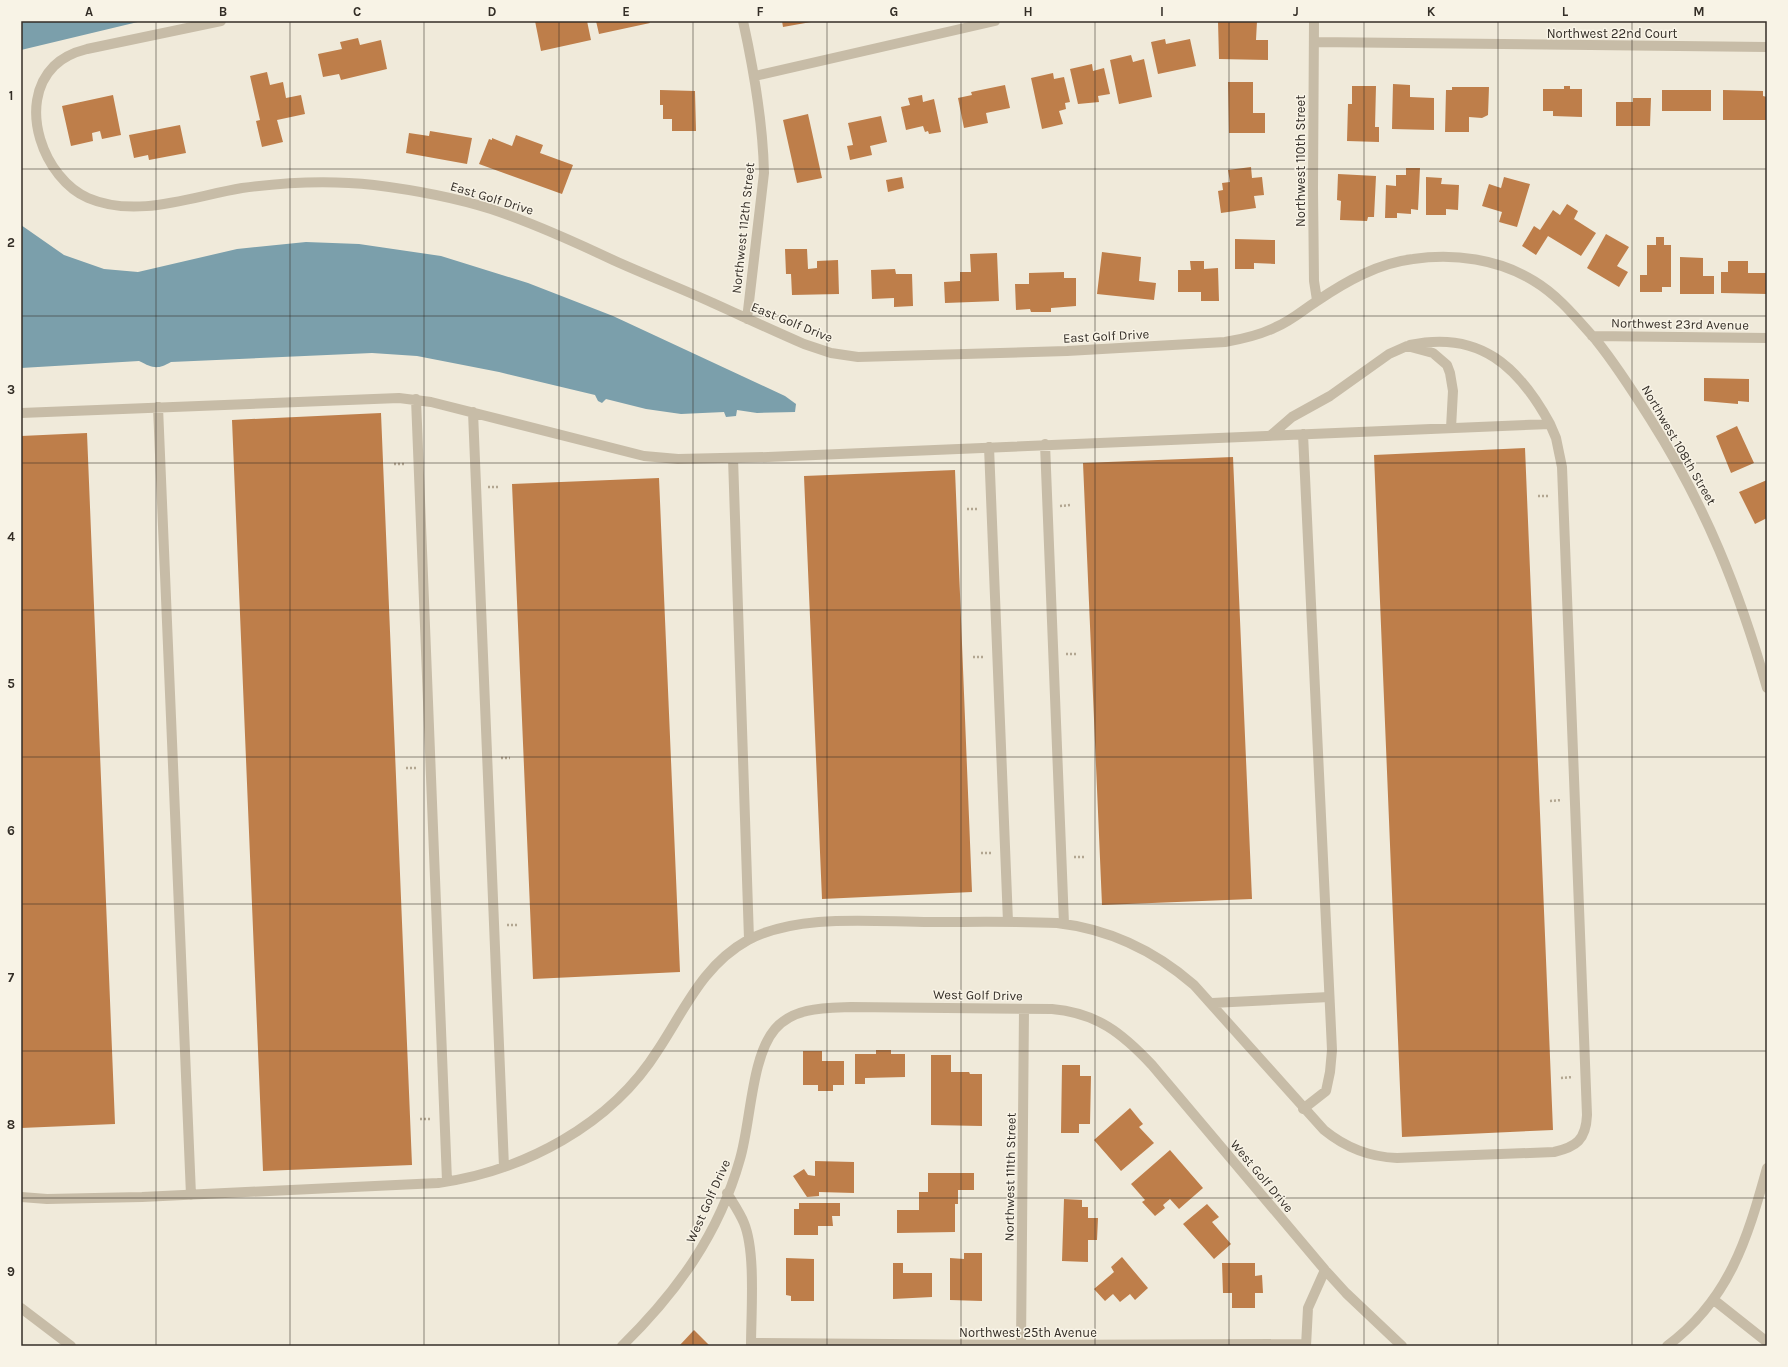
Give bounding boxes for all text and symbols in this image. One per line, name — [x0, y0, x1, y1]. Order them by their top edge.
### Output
text: A — [85, 4, 93, 19]
text: B — [219, 4, 227, 19]
text: C — [353, 4, 361, 19]
text: D — [488, 4, 497, 19]
text: E — [622, 4, 630, 19]
text: F — [756, 4, 764, 19]
text: G — [890, 4, 898, 19]
text: H — [1023, 4, 1033, 19]
text: I — [1160, 4, 1164, 19]
text: J — [1293, 4, 1299, 19]
text: K — [1427, 4, 1436, 19]
text: L — [1562, 4, 1569, 19]
text: M — [1693, 4, 1705, 19]
street label: Northwest 22nd Court — [1547, 26, 1677, 41]
text: 1 — [9, 88, 13, 103]
street label: Northwest 110th Street — [1293, 95, 1308, 227]
street label: Northwest 112th Street — [729, 161, 757, 294]
street label: East Golf Drive — [449, 178, 536, 218]
text: 2 — [7, 235, 15, 250]
street label: East Golf Drive — [749, 299, 835, 345]
street label: Northwest 23rd Avenue — [1611, 315, 1749, 333]
street label: East Golf Drive — [1063, 326, 1150, 346]
text: 3 — [7, 382, 15, 397]
street label: Northwest 108th Street — [1639, 382, 1720, 508]
text: 4 — [7, 529, 15, 544]
text: 5 — [7, 676, 15, 691]
text: 6 — [7, 823, 15, 838]
text: 7 — [8, 970, 15, 985]
street label: West Golf Drive — [933, 987, 1023, 1003]
street label: Northwest 111th Street — [1001, 1112, 1019, 1241]
text: 8 — [7, 1117, 15, 1132]
street label: West Golf Drive — [1227, 1137, 1297, 1215]
street label: West Golf Drive — [683, 1157, 733, 1245]
text: 9 — [7, 1264, 15, 1279]
street label: Northwest 25th Avenue — [959, 1325, 1097, 1340]

